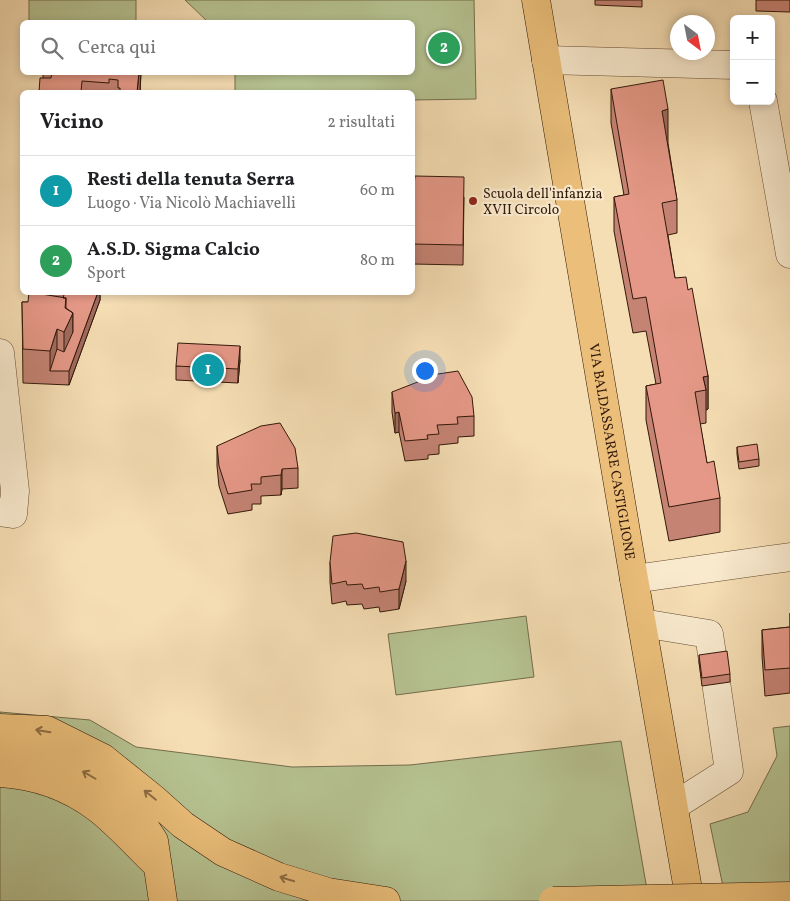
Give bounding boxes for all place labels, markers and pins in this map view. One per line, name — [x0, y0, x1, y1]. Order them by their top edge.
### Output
pin: 2 — [428, 29, 460, 67]
place label: Scuola dell'infanzia XVII Circolo — [483, 185, 603, 220]
marker: Scuola dell'infanzia XVII Circolo — [467, 195, 479, 207]
pin: 1 — [192, 351, 224, 389]

